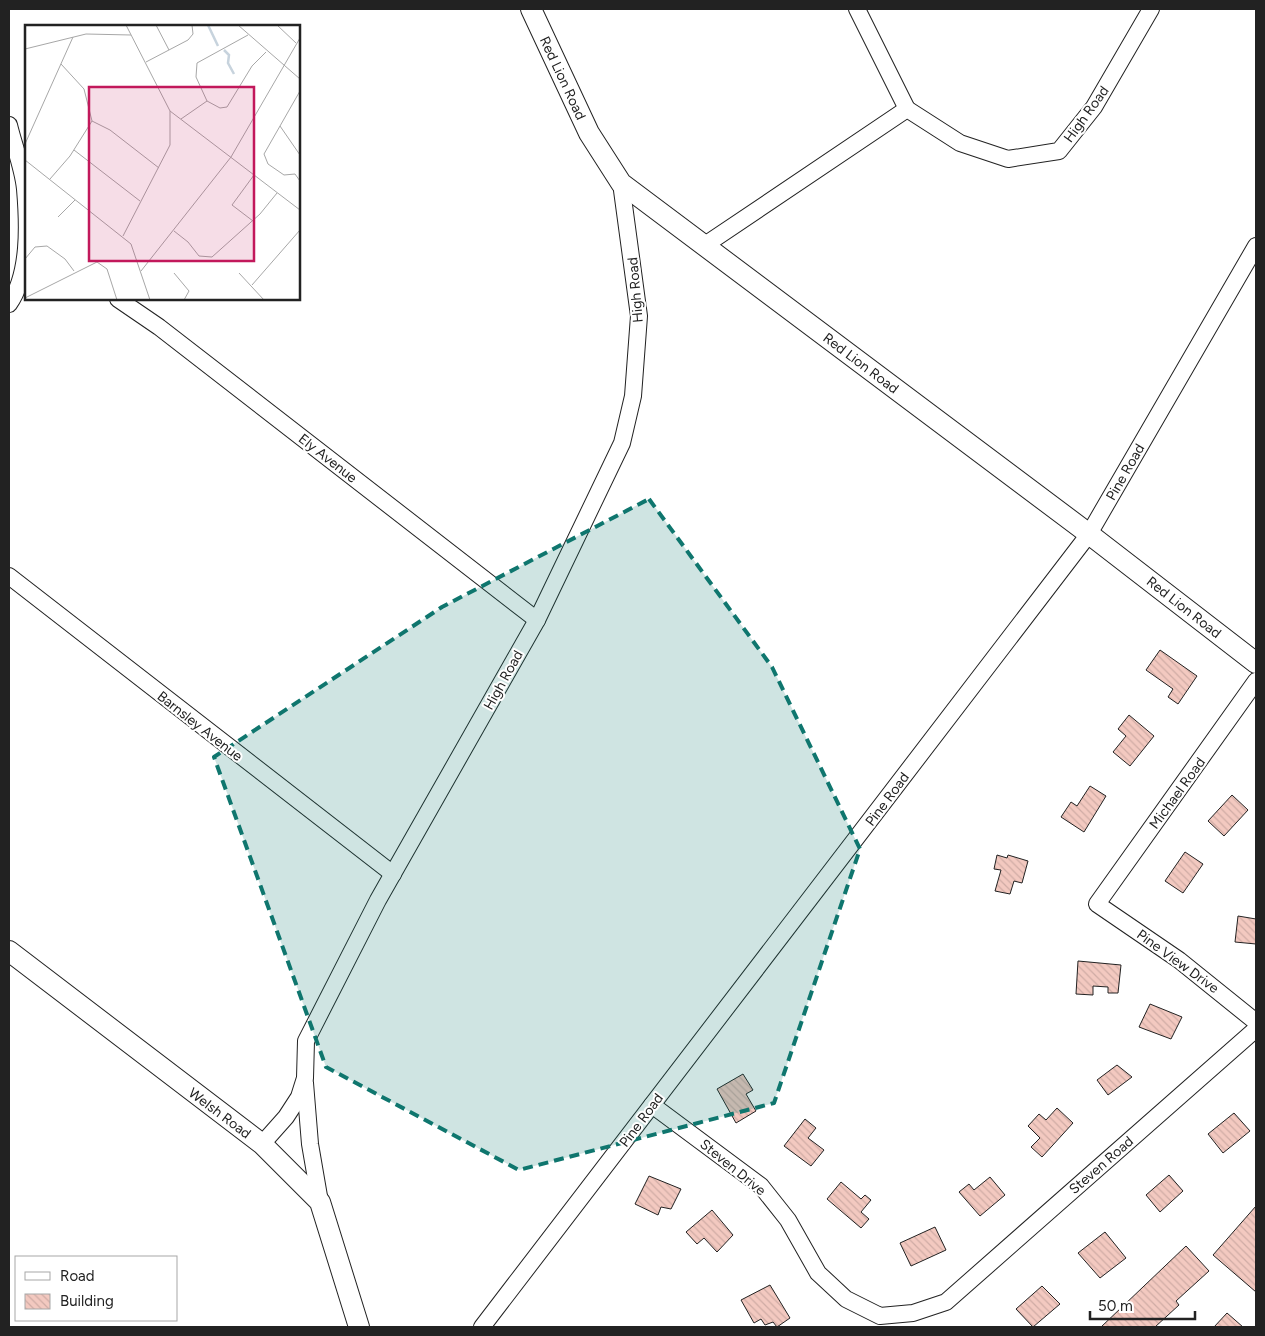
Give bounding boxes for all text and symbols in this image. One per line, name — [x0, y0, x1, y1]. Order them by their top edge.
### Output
inset map — [25, 25, 300, 300]
street label: Red Lion Road — [536, 34, 589, 123]
street label: High Road — [1060, 83, 1113, 146]
street label: High Road — [624, 257, 647, 323]
street label: Red Lion Road — [820, 329, 902, 397]
street label: Ely Avenue — [295, 430, 361, 487]
street label: Pine Road — [1102, 441, 1148, 504]
street label: Red Lion Road — [1143, 573, 1224, 642]
street label: High Road — [480, 647, 527, 713]
street label: Barnsley Avenue — [154, 688, 246, 765]
street label: Michael Road — [1146, 754, 1209, 832]
street label: Pine Road — [862, 769, 913, 829]
street label: Pine View Drive — [1133, 926, 1222, 997]
street label: Welsh Road — [185, 1084, 254, 1142]
street label: Pine Road — [616, 1090, 667, 1150]
street label: Steven Road — [1066, 1133, 1137, 1198]
street label: Steven Drive — [696, 1136, 769, 1199]
legend — [15, 1256, 178, 1321]
text: Road — [60, 1267, 95, 1285]
scale bar — [1090, 1288, 1195, 1320]
text: Building — [60, 1292, 114, 1310]
text: 50 m — [1098, 1297, 1133, 1315]

